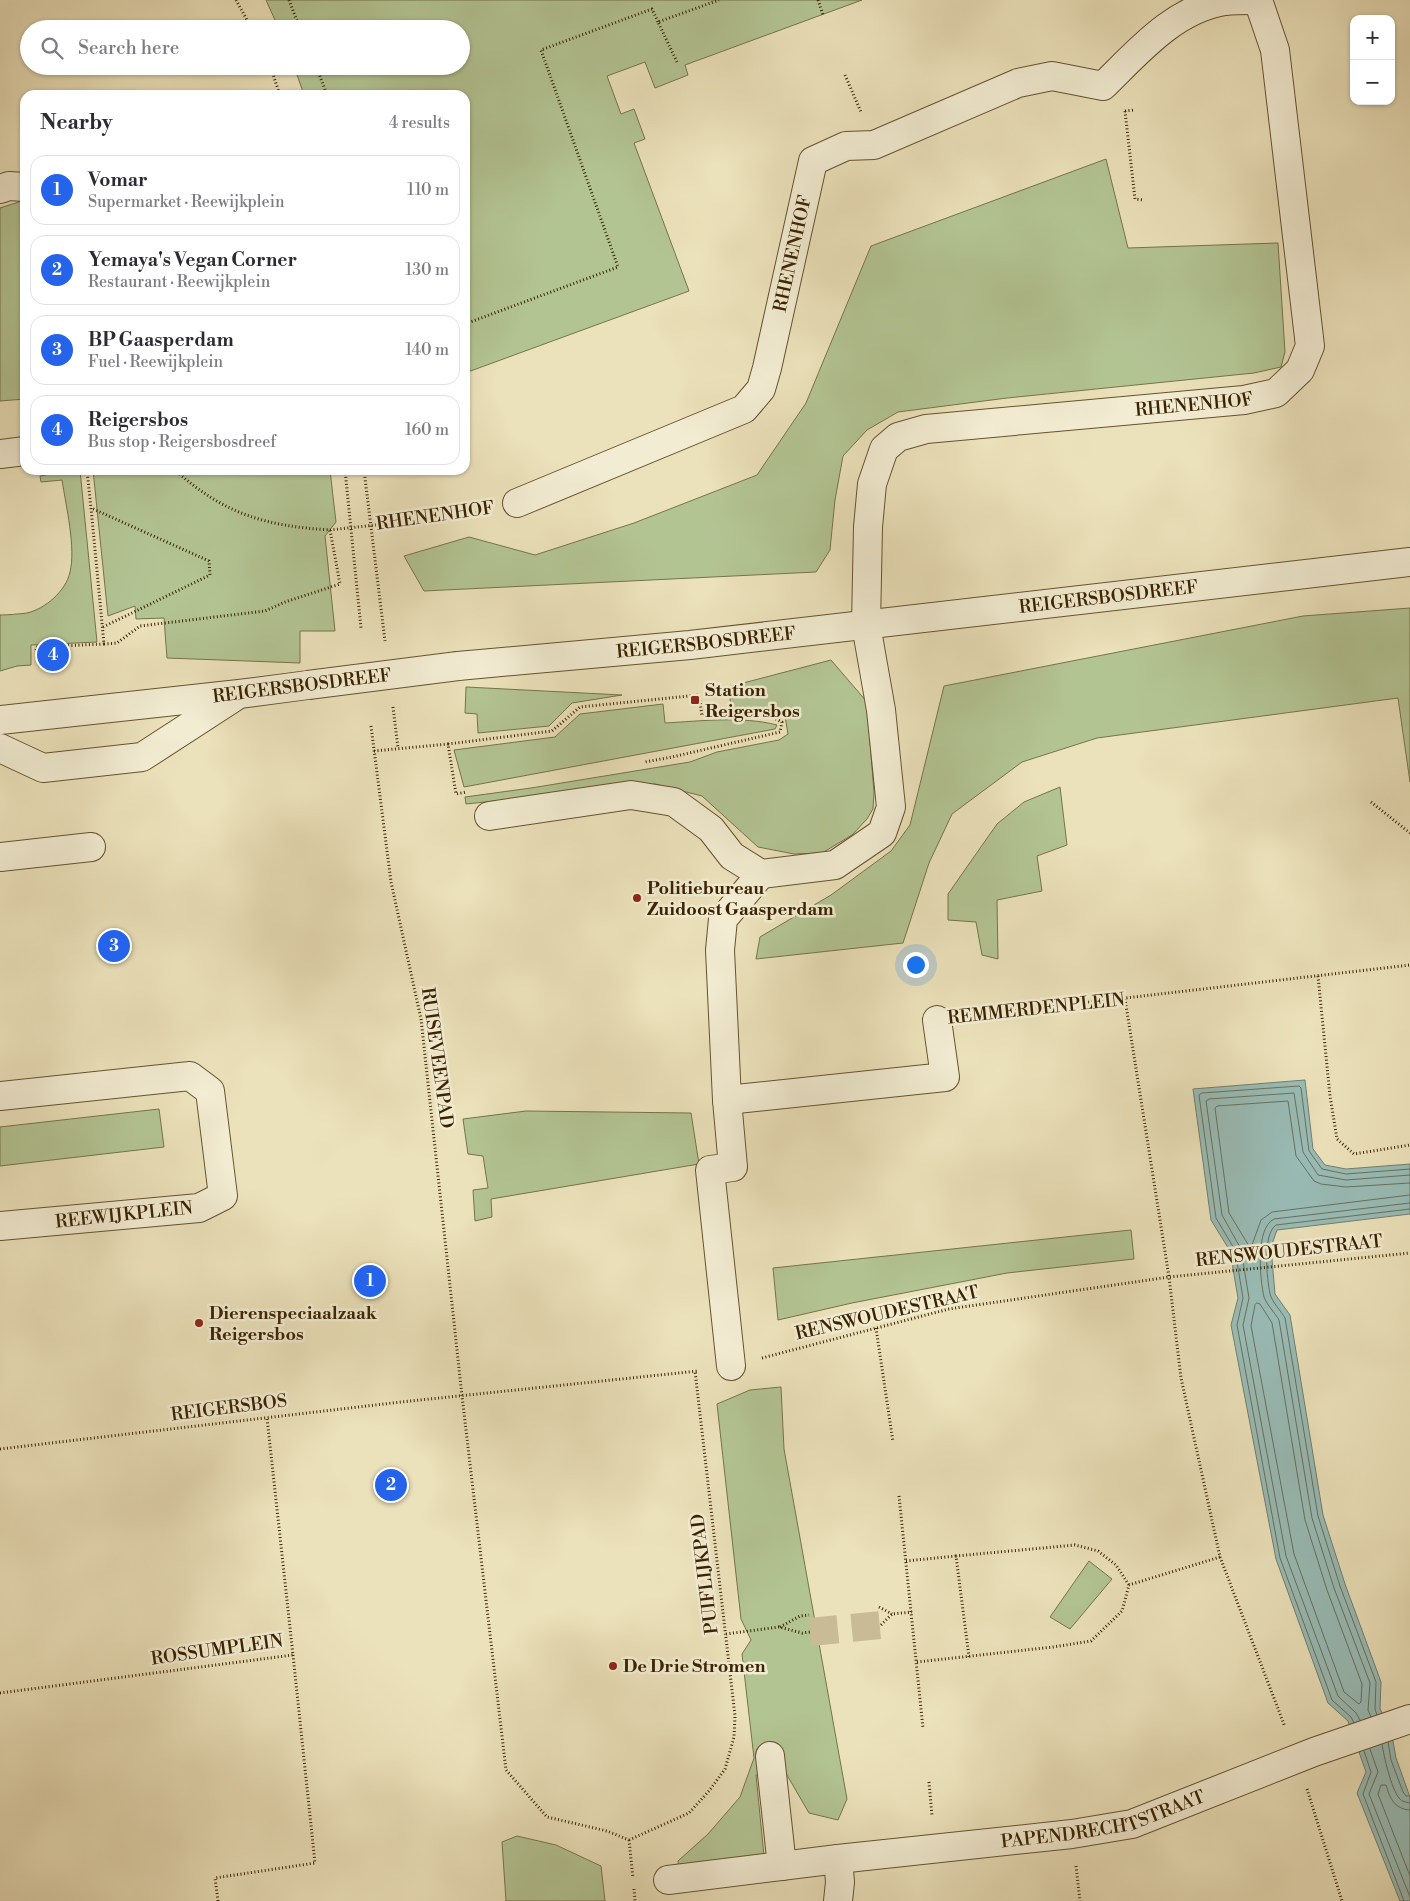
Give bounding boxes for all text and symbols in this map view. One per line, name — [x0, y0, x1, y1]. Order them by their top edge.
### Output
map controls — [1350, 15, 1395, 105]
button: + — [1350, 15, 1395, 60]
search box — [20, 20, 470, 75]
icon: search — [38, 34, 66, 62]
text: Search here — [78, 36, 179, 60]
button: − — [1350, 60, 1395, 105]
text: Nearby — [40, 110, 113, 136]
text: 4 results — [389, 113, 450, 133]
text: Vomar — [88, 168, 148, 192]
text: 1 — [53, 180, 61, 200]
text: 110 m — [407, 180, 449, 200]
text: Supermarket · Reewijkplein — [88, 192, 284, 212]
street label: RHENENHOF — [768, 193, 817, 314]
text: Yemaya's Vegan Corner — [88, 248, 297, 272]
text: 2 — [52, 260, 62, 280]
text: 130 m — [405, 260, 449, 280]
text: Restaurant · Reewijkplein — [88, 272, 270, 292]
text: BP Gaasperdam — [88, 328, 234, 352]
text: 3 — [52, 340, 62, 360]
text: 140 m — [405, 340, 449, 360]
text: Fuel · Reewijkplein — [88, 352, 223, 372]
street label: RHENENHOF — [1134, 387, 1256, 421]
text: Reigersbos — [88, 408, 188, 432]
text: 4 — [52, 420, 62, 440]
text: 160 m — [405, 420, 449, 440]
text: Bus stop · Reigersbosdreef — [88, 432, 276, 452]
street label: RHENENHOF — [375, 496, 496, 536]
street label: REIGERSBOSDREEF — [1017, 575, 1199, 619]
street label: REIGERSBOSDREEF — [615, 621, 797, 663]
pin: 4 — [37, 636, 69, 674]
street label: REIGERSBOSDREEF — [211, 664, 393, 708]
place label: Station Reigersbos — [705, 679, 800, 723]
marker: Station Reigersbos — [689, 694, 701, 706]
place label: Politiebureau Zuidoost Gaasperdam — [647, 877, 834, 921]
marker: Politiebureau Zuidoost Gaasperdam — [631, 892, 643, 904]
pin: 3 — [98, 927, 130, 965]
your location — [903, 952, 929, 978]
street label: RUISEVEENPAD — [416, 986, 458, 1130]
street label: REMMERDENPLEIN — [946, 988, 1126, 1030]
street label: REEWIJKPLEIN — [54, 1196, 195, 1234]
street label: RENSWOUDESTRAAT — [1194, 1230, 1384, 1272]
pin: 1 — [354, 1262, 386, 1300]
street label: RENSWOUDESTRAAT — [793, 1281, 981, 1345]
place label: Dierenspeciaalzaak Reigersbos — [209, 1302, 378, 1346]
marker: Dierenspeciaalzaak Reigersbos — [193, 1317, 205, 1329]
street label: REIGERSBOS — [170, 1389, 288, 1427]
pin: 2 — [375, 1466, 407, 1504]
street label: PUIFLIJKPAD — [686, 1512, 724, 1636]
street label: ROSSUMPLEIN — [149, 1629, 285, 1671]
place label: De Drie Stromen — [623, 1655, 765, 1678]
marker: De Drie Stromen — [607, 1660, 619, 1672]
street label: PAPENDRECHTSTRAAT — [1000, 1785, 1209, 1853]

